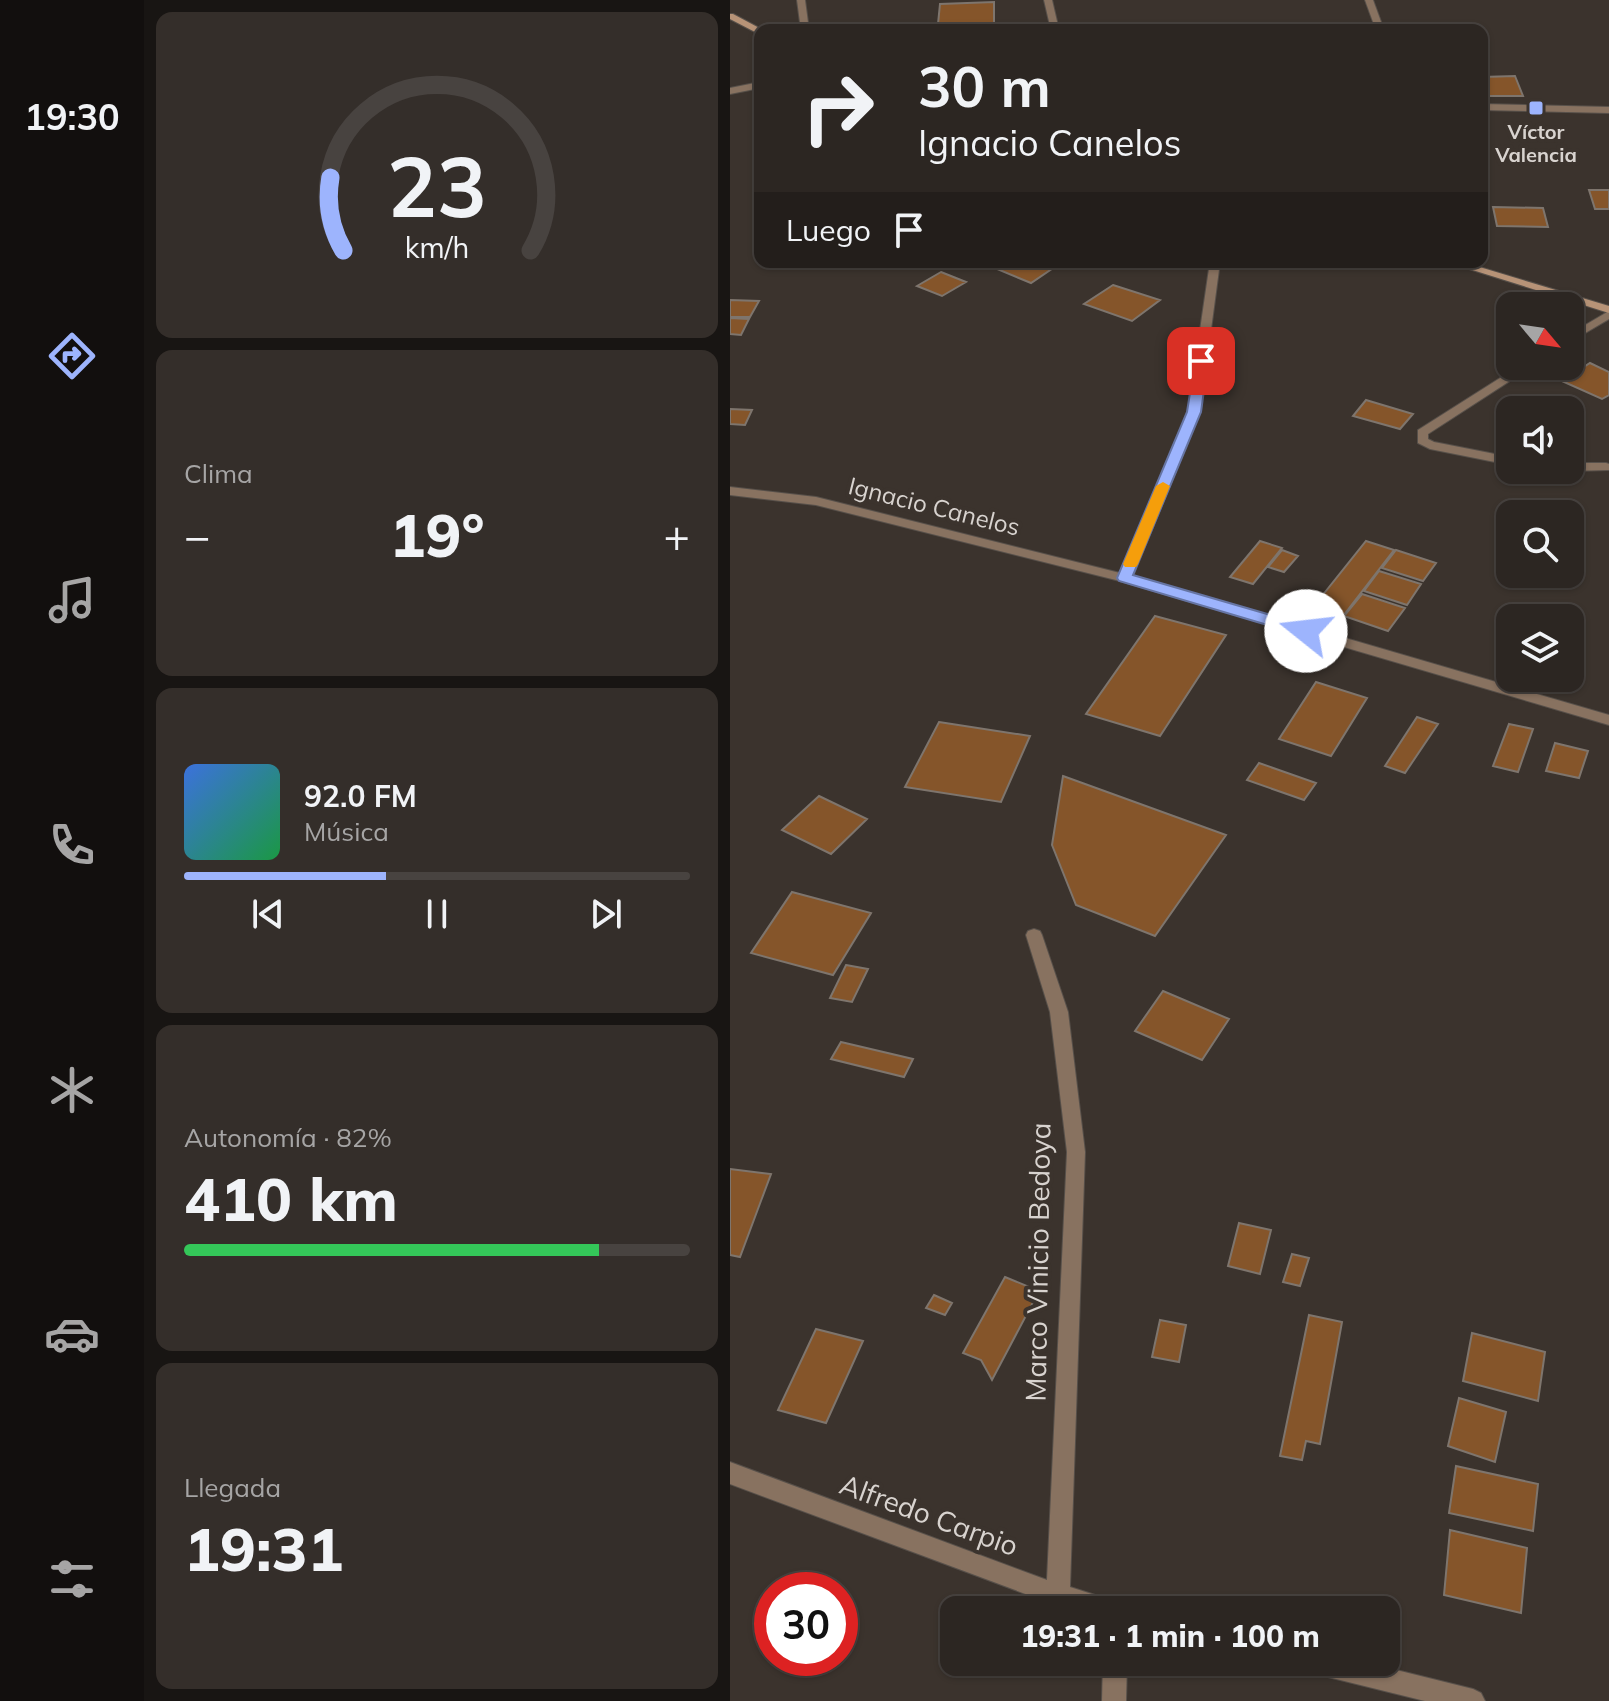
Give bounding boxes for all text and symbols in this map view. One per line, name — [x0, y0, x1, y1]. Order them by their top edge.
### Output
text: 30 m — [918, 51, 1051, 121]
icon: right — [786, 56, 890, 160]
text: 19:30 — [24, 94, 120, 139]
marker: Víctor Valencia — [1527, 99, 1545, 117]
place label: Víctor Valencia — [1494, 119, 1577, 167]
text: Ignacio Canelos — [918, 120, 1181, 165]
text: 23 — [387, 132, 487, 237]
icon: arrive — [887, 208, 931, 252]
text: Luego — [786, 211, 871, 249]
text: km/h — [405, 229, 469, 265]
north arrow — [1496, 292, 1584, 380]
map controls — [1496, 292, 1584, 692]
pin — [1167, 327, 1235, 395]
icon: directions — [44, 328, 100, 384]
icon: arrive — [1179, 339, 1223, 383]
button: sound — [1496, 396, 1584, 484]
text: Clima — [184, 457, 253, 490]
street label: Ignacio Canelos — [845, 470, 1023, 542]
text: 19° — [389, 497, 485, 572]
button: search — [1496, 500, 1584, 588]
text: − — [184, 508, 210, 563]
text: + — [664, 508, 690, 563]
icon: music — [44, 572, 100, 628]
position arrow — [1264, 589, 1348, 673]
button: layers — [1496, 604, 1584, 692]
text: 92.0 FM — [304, 777, 417, 815]
text: Música — [304, 815, 389, 848]
icon: phone — [44, 817, 100, 873]
icon: previous — [246, 892, 290, 936]
icon: pause — [415, 892, 459, 936]
icon: next — [584, 892, 628, 936]
icon: climate — [44, 1062, 100, 1118]
text: Autonomía · 82% — [184, 1121, 392, 1154]
street label: Marco Vinicio Bedoya — [1018, 1122, 1057, 1402]
text: 410 km — [184, 1161, 398, 1236]
icon: car — [44, 1306, 100, 1362]
street label: Alfredo Carpio — [835, 1466, 1023, 1563]
text: Llegada — [184, 1471, 281, 1504]
text: 19:31 — [184, 1511, 344, 1586]
icon: filters — [44, 1551, 100, 1607]
speed limit sign: 30 — [754, 1572, 858, 1676]
text: 19:31 · 1 min · 100 m — [1020, 1617, 1320, 1655]

